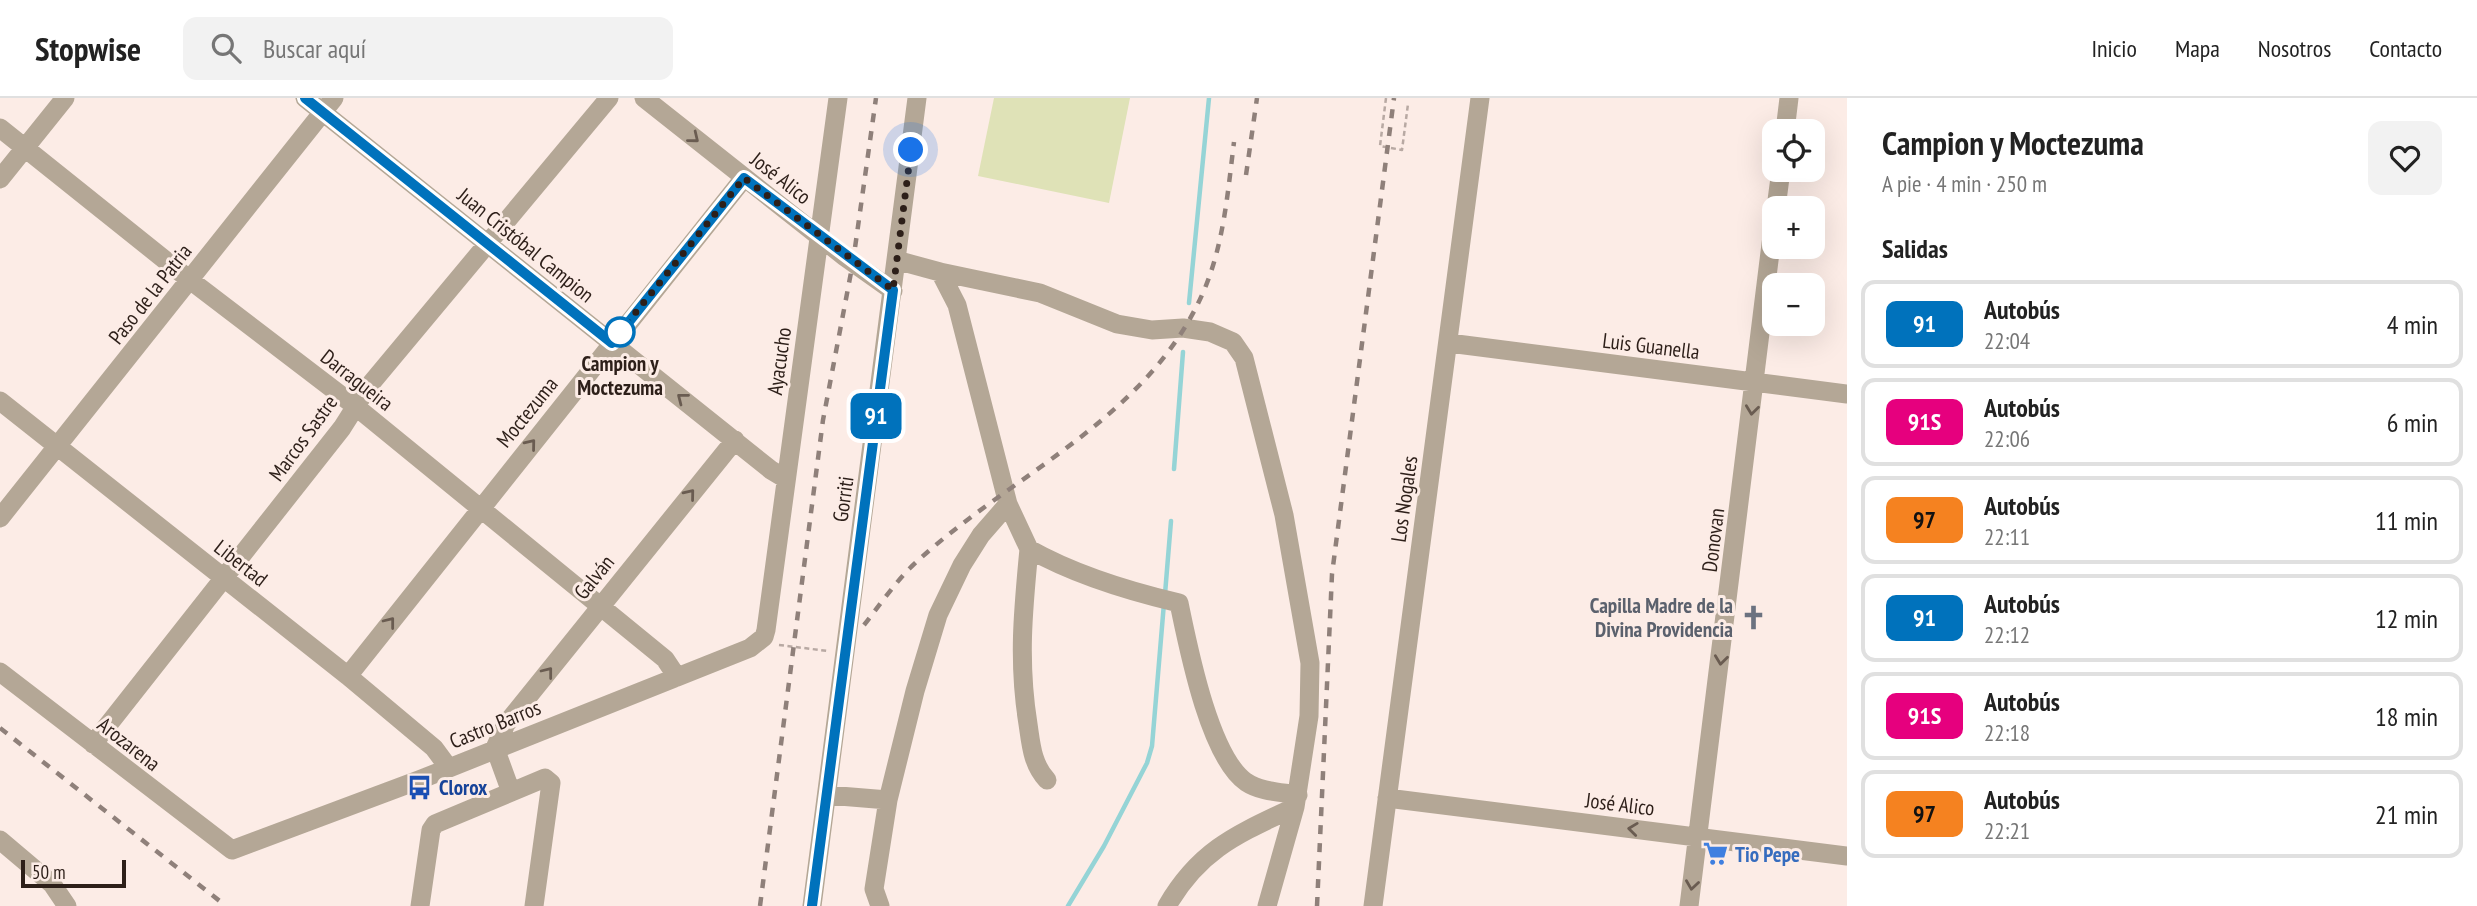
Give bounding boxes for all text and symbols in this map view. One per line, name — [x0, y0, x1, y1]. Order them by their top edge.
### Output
search box — [183, 17, 673, 80]
text: Stopwise — [35, 27, 141, 70]
icon: search — [207, 29, 245, 67]
text: Buscar aquí — [263, 32, 366, 65]
text: Inicio — [2091, 33, 2137, 64]
text: Mapa — [2175, 33, 2220, 64]
text: Nosotros — [2258, 33, 2331, 64]
text: Contacto — [2369, 33, 2442, 64]
map controls — [1762, 119, 1825, 336]
button: locate — [1762, 119, 1825, 182]
text: Campion y Moctezuma — [1882, 121, 2144, 164]
button: heart — [2368, 121, 2442, 195]
one-way arrow — [686, 130, 699, 142]
your location — [893, 132, 928, 167]
street label: José Alico — [745, 145, 817, 210]
text: A pie · 4 min · 250 m — [1882, 169, 2047, 198]
street label: Juan Cristóbal Campion — [451, 181, 600, 308]
button: + — [1762, 196, 1825, 259]
text: Salidas — [1882, 232, 1948, 265]
street label: Paso de la Patria — [103, 239, 197, 349]
button: − — [1762, 273, 1825, 336]
text: Autobús — [1984, 293, 2060, 326]
text: 91 — [1913, 308, 1936, 339]
text: 4 min — [2387, 308, 2438, 341]
marker: Campion y Moctezuma — [605, 317, 635, 347]
street label: Ayacucho — [761, 325, 797, 397]
text: 22:04 — [1984, 326, 2030, 355]
street label: Luis Guanella — [1601, 327, 1701, 365]
street label: Darragueira — [315, 343, 399, 417]
place label: Campion y Moctezuma — [577, 350, 663, 401]
street label: Moctezuma — [490, 371, 564, 453]
street label: Marcos Sastre — [263, 390, 343, 486]
text: Autobús — [1984, 391, 2060, 424]
one-way arrow — [677, 393, 689, 406]
line badge: 91 — [844, 393, 908, 439]
text: 91 — [865, 400, 887, 431]
one-way arrow — [1744, 404, 1759, 415]
text: 91S — [1908, 406, 1941, 437]
text: 6 min — [2387, 406, 2438, 439]
text: 22:06 — [1984, 424, 2030, 453]
one-way arrow — [522, 439, 535, 451]
street label: Los Nogales — [1385, 454, 1423, 544]
street label: Gorriti — [826, 474, 860, 524]
text: Autobús — [1984, 489, 2060, 522]
one-way arrow — [682, 490, 694, 503]
text: 97 — [1913, 504, 1936, 535]
text: 11 min — [2375, 504, 2438, 537]
street label: Donovan — [1696, 507, 1730, 573]
text: 22:11 — [1984, 522, 2030, 551]
street label: Libertad — [209, 534, 273, 592]
street label: Galván — [568, 549, 620, 605]
text: Autobús — [1984, 587, 2060, 620]
place label: Capilla Madre de la Divina Providencia — [1590, 592, 1733, 643]
text: 91 — [1913, 602, 1936, 633]
text: 12 min — [2375, 602, 2438, 635]
church icon: Capilla Madre de la Divina Providencia — [1739, 603, 1767, 631]
one-way arrow — [381, 618, 394, 630]
text: 22:12 — [1984, 620, 2030, 649]
one-way arrow — [1713, 654, 1728, 666]
one-way arrow — [539, 667, 552, 679]
text: Autobús — [1984, 685, 2060, 718]
street label: Castro Barros — [445, 694, 545, 754]
text: 91S — [1908, 700, 1941, 731]
text: 18 min — [2375, 700, 2438, 733]
street label: Arozarena — [92, 711, 166, 777]
text: 22:18 — [1984, 718, 2030, 747]
bus stop icon: Clorox — [405, 773, 433, 801]
place label: Clorox — [439, 774, 488, 801]
text: Autobús — [1984, 783, 2060, 816]
street label: José Alico — [1583, 786, 1656, 822]
text: 97 — [1913, 798, 1936, 829]
text: 21 min — [2375, 798, 2438, 831]
text: 22:21 — [1984, 816, 2030, 845]
one-way arrow — [1628, 821, 1639, 836]
supermarket icon: Tio Pepe — [1701, 840, 1729, 868]
place label: Tio Pepe — [1735, 841, 1800, 868]
scale bar — [21, 857, 126, 889]
text: 50 m — [32, 860, 66, 884]
one-way arrow — [1685, 880, 1700, 891]

